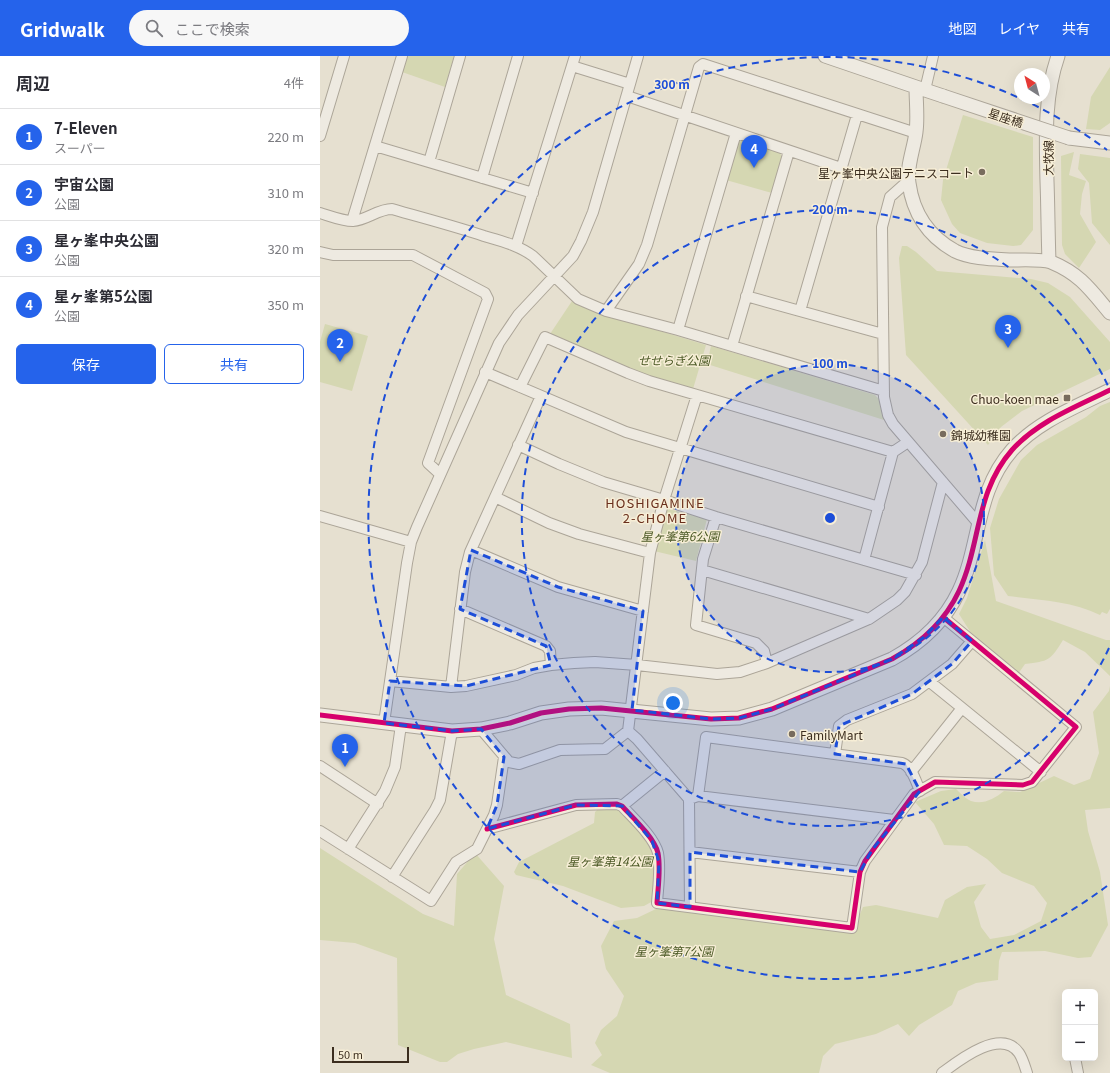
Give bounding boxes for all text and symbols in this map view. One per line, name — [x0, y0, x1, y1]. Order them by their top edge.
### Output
search box — [129, 10, 409, 46]
text: Gridwalk — [20, 15, 105, 42]
icon: search — [143, 17, 165, 39]
text: ここで検索 — [175, 18, 250, 39]
text: 地図 — [948, 18, 976, 38]
text: レイヤ — [998, 18, 1040, 38]
text: 共有 — [1062, 18, 1090, 38]
north arrow — [1014, 68, 1050, 104]
text: 周辺 — [16, 70, 50, 95]
text: 4件 — [284, 73, 304, 92]
text: 300 m — [654, 75, 690, 92]
street label: 星座橋 — [986, 103, 1026, 131]
text: 7-Eleven — [54, 117, 118, 138]
text: 1 — [25, 127, 33, 146]
text: 220 m — [267, 127, 304, 146]
pin: 4 — [741, 135, 767, 168]
text: スーパー — [54, 138, 106, 157]
street label: 大牧線 — [1039, 140, 1056, 176]
place label: 星ヶ峯中央公園テニスコート — [818, 164, 974, 181]
marker: 星ヶ峯中央公園テニスコート — [977, 167, 987, 177]
text: 宇宙公園 — [54, 173, 114, 194]
text: 2 — [25, 183, 33, 202]
text: 310 m — [267, 183, 304, 202]
text: 公園 — [54, 194, 80, 213]
text: 200 m — [812, 200, 848, 217]
text: 星ヶ峯中央公園 — [54, 229, 159, 250]
text: 3 — [25, 239, 33, 258]
text: 320 m — [267, 239, 304, 258]
text: 公園 — [54, 250, 80, 269]
text: 星ヶ峯第5公園 — [54, 285, 153, 306]
text: 4 — [25, 295, 33, 314]
text: 350 m — [267, 295, 304, 314]
text: 公園 — [54, 306, 80, 325]
pin: 3 — [995, 315, 1021, 348]
pin: 2 — [327, 329, 353, 362]
button: 保存 — [16, 344, 156, 384]
button: 共有 — [164, 344, 304, 384]
park label: せせらぎ公園 — [638, 351, 712, 368]
text: 100 m — [812, 354, 848, 371]
place label: Chuo-koen mae — [970, 390, 1059, 407]
marker: Chuo-koen mae — [1062, 393, 1072, 403]
place label: 錦城幼稚園 — [951, 426, 1011, 443]
marker: 錦城幼稚園 — [938, 429, 948, 439]
district label: HOSHIGAMINE 2-CHOME — [605, 493, 705, 527]
centre of rings — [823, 511, 837, 525]
park label: 星ヶ峯第6公園 — [641, 527, 721, 544]
your location — [663, 693, 683, 713]
place label: FamilyMart — [800, 726, 863, 743]
marker: FamilyMart — [787, 729, 797, 739]
pin: 1 — [332, 734, 358, 767]
park label: 星ヶ峯第14公園 — [567, 852, 655, 869]
park label: 星ヶ峯第7公園 — [635, 942, 715, 959]
map controls — [1062, 989, 1098, 1061]
button: + — [1062, 989, 1098, 1025]
button: − — [1062, 1025, 1098, 1061]
scale bar — [332, 1045, 409, 1064]
text: 50 m — [338, 1046, 363, 1062]

